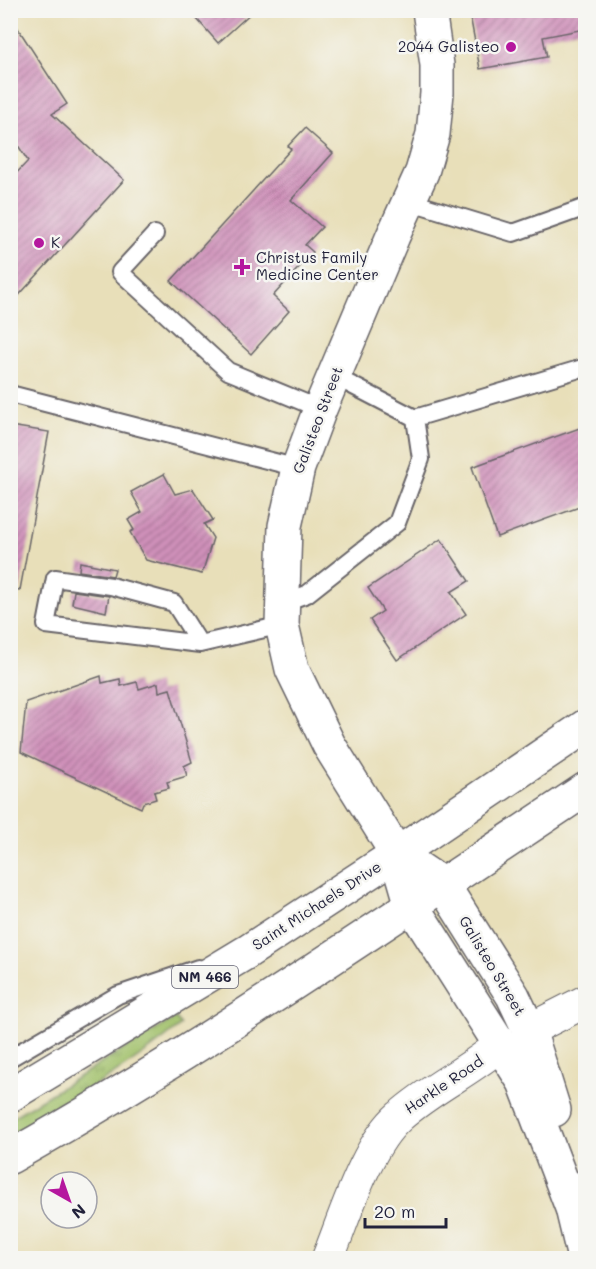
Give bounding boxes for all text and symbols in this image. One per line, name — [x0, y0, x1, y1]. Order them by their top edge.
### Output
place label: 2044 Galisteo — [398, 36, 499, 56]
marker: 2044 Galisteo — [504, 40, 518, 54]
place label: K — [51, 232, 60, 252]
marker: K — [32, 236, 46, 250]
place label: Christus Family Medicine Center — [256, 247, 379, 284]
marker: Christus Family Medicine Center — [233, 258, 251, 276]
street label: Galisteo Street — [287, 363, 347, 476]
street label: Saint Michaels Drive — [248, 856, 385, 954]
street label: Galisteo Street — [455, 912, 531, 1019]
road number: NM 466 — [172, 966, 238, 988]
street label: Harkle Road — [400, 1051, 487, 1118]
north arrow — [39, 1170, 99, 1230]
scale bar — [365, 1191, 446, 1229]
text: 20 m — [374, 1199, 415, 1223]
text: N — [68, 1200, 90, 1224]

